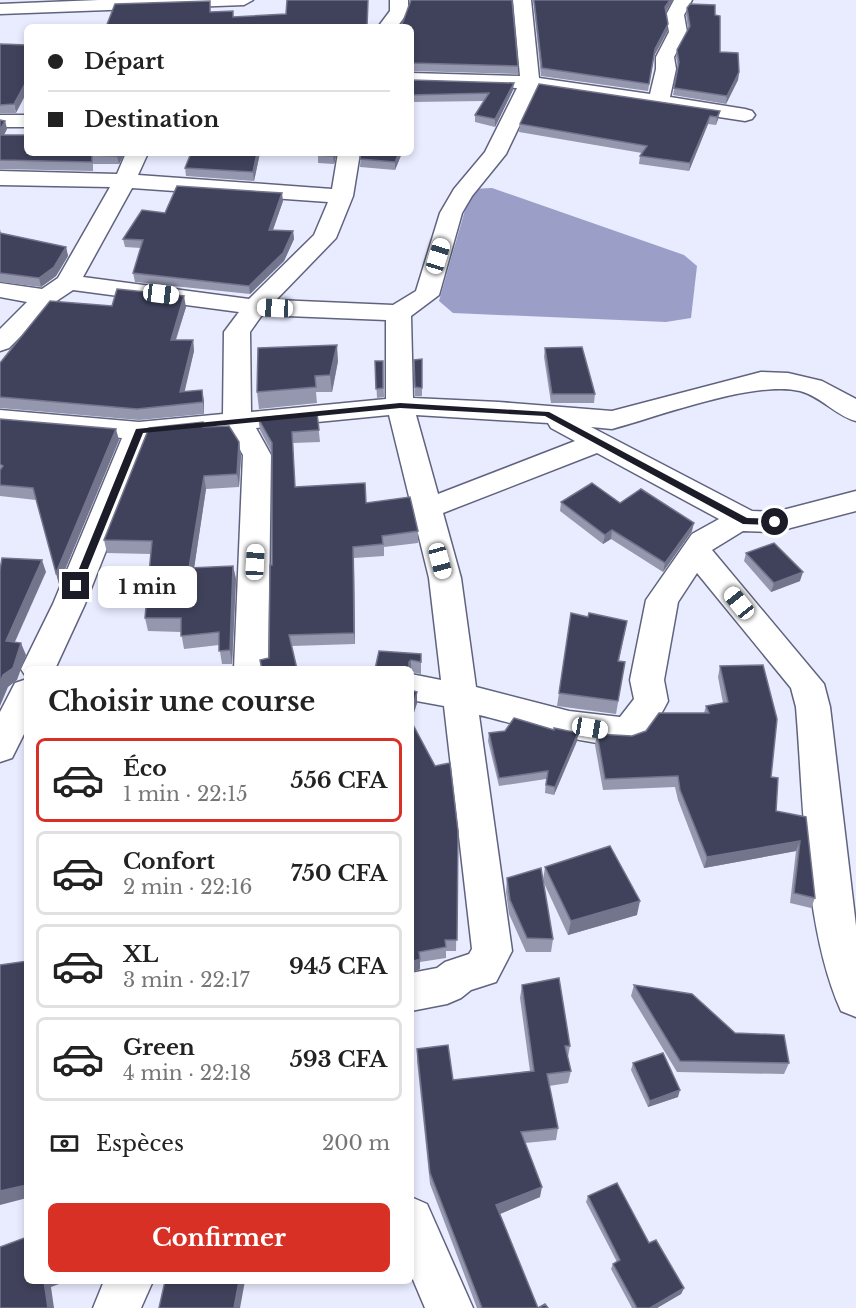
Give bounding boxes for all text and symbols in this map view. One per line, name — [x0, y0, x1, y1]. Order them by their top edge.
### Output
text: Départ — [84, 48, 164, 75]
text: Destination — [84, 106, 219, 133]
car — [424, 236, 452, 276]
car — [142, 283, 180, 305]
car — [257, 298, 293, 318]
route start — [761, 508, 788, 535]
car — [427, 541, 453, 581]
car — [245, 544, 265, 580]
callout: 1 min — [97, 565, 196, 607]
route end — [62, 572, 89, 599]
text: 1 min — [119, 575, 176, 599]
car — [721, 583, 757, 623]
text: Choisir une course — [48, 685, 315, 718]
car — [571, 716, 609, 740]
icon: car — [51, 753, 105, 807]
text: Éco — [123, 755, 167, 782]
text: 556 CFA — [291, 767, 387, 794]
text: 1 min · 22:15 — [123, 782, 248, 806]
icon: car — [51, 846, 105, 900]
text: Confort — [123, 848, 215, 875]
text: 750 CFA — [291, 860, 387, 887]
text: 2 min · 22:16 — [123, 875, 252, 899]
icon: car — [51, 939, 105, 993]
text: XL — [123, 941, 158, 968]
text: 945 CFA — [289, 953, 387, 980]
text: 3 min · 22:17 — [123, 968, 250, 992]
icon: car — [51, 1032, 105, 1086]
text: Green — [123, 1034, 195, 1061]
text: 593 CFA — [290, 1046, 387, 1073]
text: 4 min · 22:18 — [123, 1061, 251, 1085]
icon: cash — [48, 1127, 81, 1160]
text: Espèces — [96, 1130, 184, 1157]
text: 200 m — [322, 1131, 390, 1155]
button: Confirmer — [48, 1203, 390, 1272]

